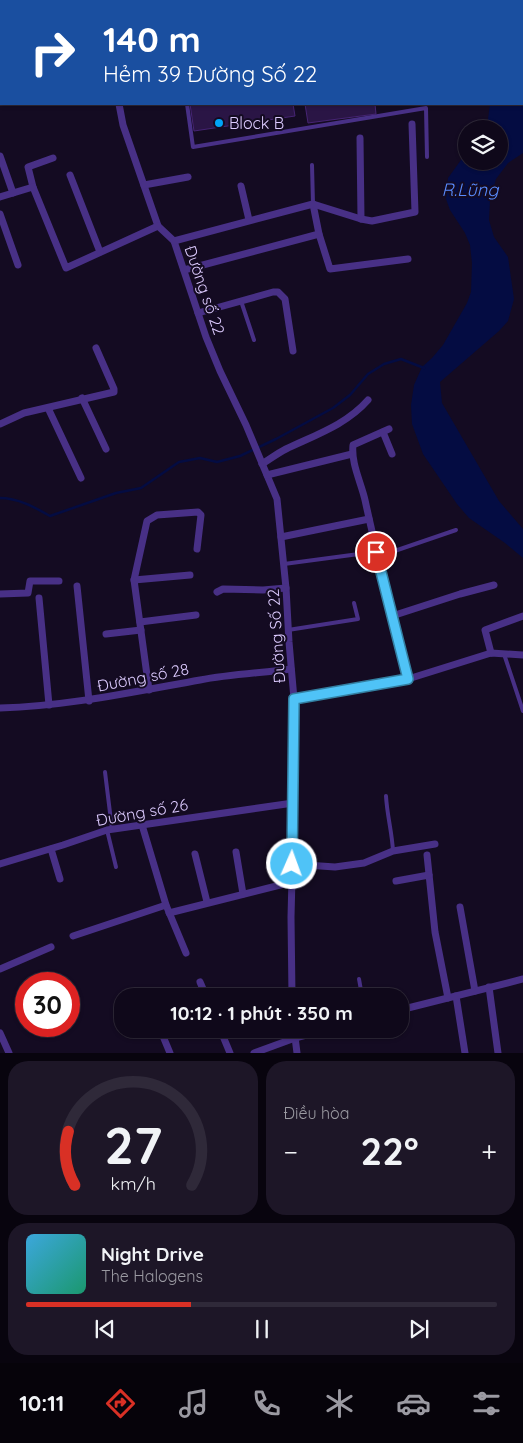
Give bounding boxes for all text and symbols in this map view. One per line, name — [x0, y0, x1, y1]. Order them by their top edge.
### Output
text: 140 m — [103, 17, 201, 61]
icon: right — [20, 20, 85, 85]
text: Hẻm 39 Đường Số 22 — [103, 60, 317, 88]
place label: Block B — [229, 113, 284, 133]
marker: Block B — [213, 117, 225, 129]
map controls — [458, 120, 508, 170]
button: layers — [458, 120, 508, 170]
water label: R.Lũng — [442, 178, 500, 201]
street label: Đường số 22 — [180, 243, 230, 337]
pin — [355, 531, 397, 573]
icon: arrive — [362, 538, 390, 566]
street label: Đường Số 22 — [263, 588, 289, 684]
street label: Đường số 28 — [95, 658, 191, 696]
street label: Đường số 26 — [95, 794, 190, 830]
position arrow — [265, 837, 317, 889]
speed limit sign: 30 — [15, 972, 80, 1037]
text: 10:12 · 1 phút · 350 m — [170, 1001, 353, 1025]
text: Điều hòa — [284, 1103, 349, 1123]
text: 27 — [104, 1112, 162, 1177]
text: 22° — [361, 1127, 419, 1175]
text: − — [284, 1134, 298, 1169]
text: + — [481, 1134, 497, 1169]
text: km/h — [110, 1172, 155, 1194]
text: Night Drive — [101, 1242, 204, 1266]
text: The Halogens — [101, 1266, 203, 1286]
icon: previous — [91, 1315, 119, 1343]
icon: pause — [248, 1315, 276, 1343]
icon: next — [405, 1315, 433, 1343]
icon: directions — [103, 1386, 138, 1421]
icon: music — [176, 1386, 211, 1421]
icon: phone — [249, 1386, 284, 1421]
icon: climate — [322, 1386, 357, 1421]
icon: car — [396, 1386, 431, 1421]
icon: filters — [469, 1386, 504, 1421]
text: 10:11 — [19, 1389, 64, 1417]

